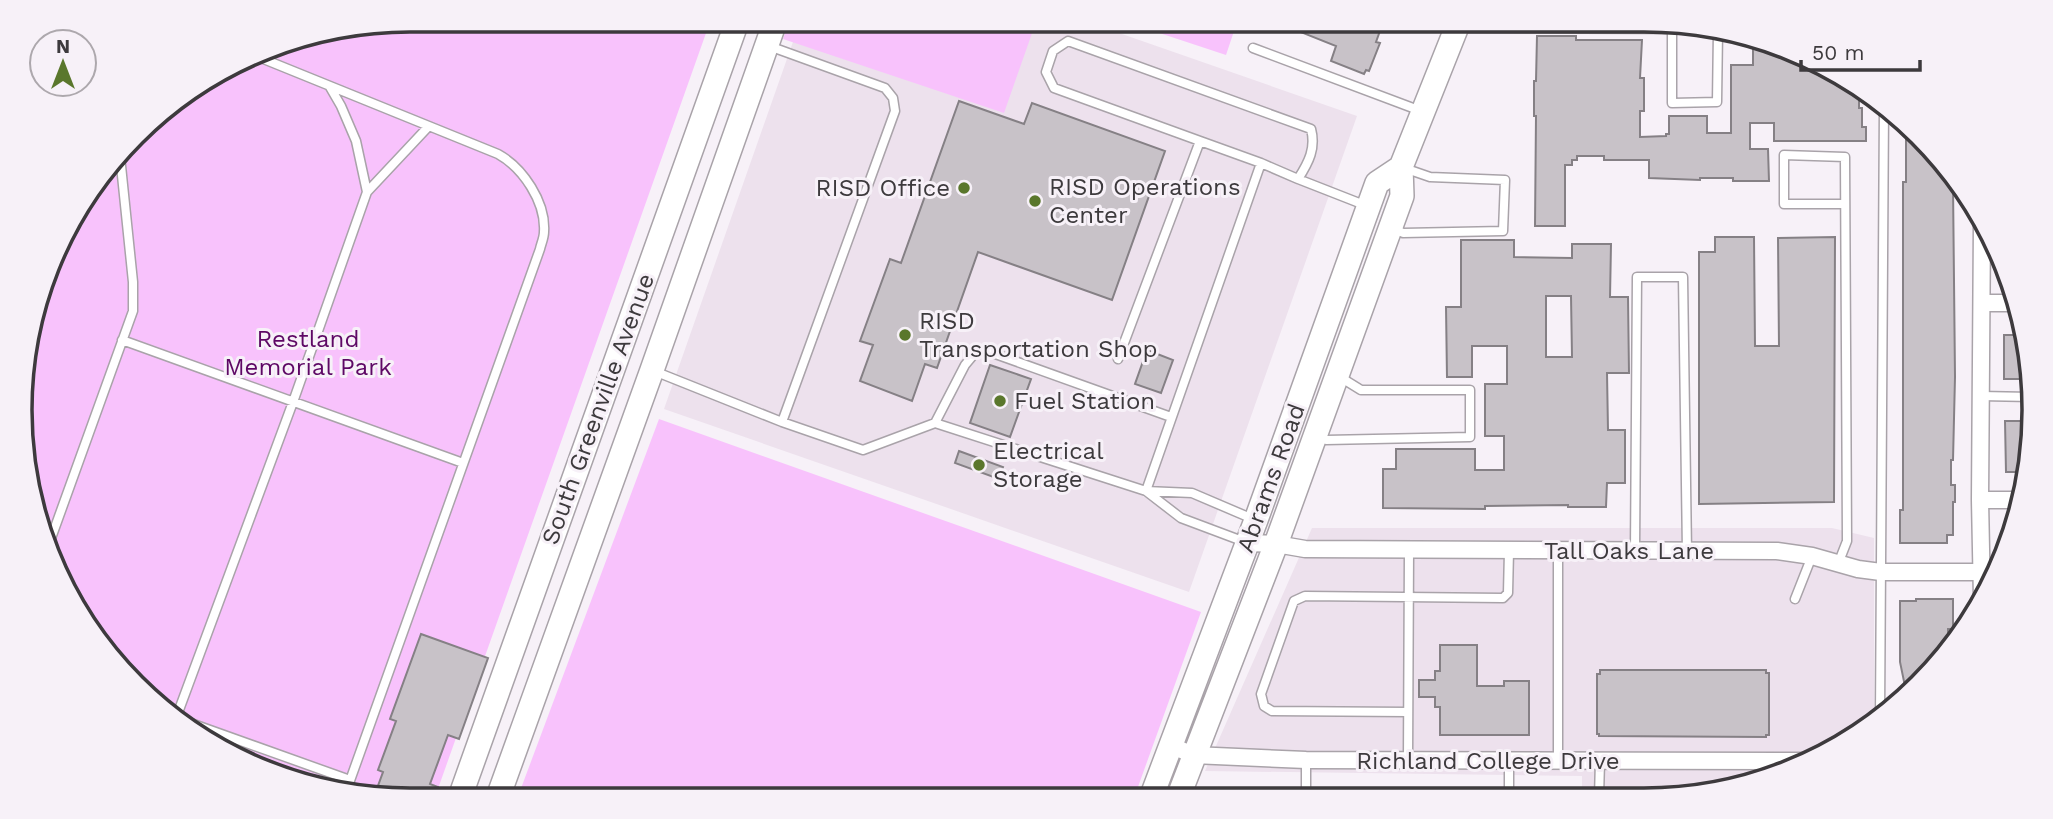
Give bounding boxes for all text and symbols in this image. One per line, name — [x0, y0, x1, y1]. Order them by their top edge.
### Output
north arrow — [28, 28, 98, 98]
scale bar — [1801, 28, 1920, 72]
text: N — [56, 35, 70, 58]
text: 50 m — [1812, 40, 1864, 65]
place label: RISD Operations Center — [1049, 173, 1241, 229]
place label: RISD Office — [816, 174, 950, 202]
marker: RISD Office — [956, 180, 972, 196]
marker: RISD Operations Center — [1027, 193, 1043, 209]
street label: South Greenville Avenue — [536, 270, 660, 548]
place label: RISD Transportation Shop — [919, 307, 1158, 363]
park label: Restland Memorial Park — [224, 325, 392, 381]
marker: RISD Transportation Shop — [897, 327, 913, 343]
place label: Fuel Station — [1014, 387, 1155, 415]
marker: Fuel Station — [992, 393, 1008, 409]
street label: Abrams Road — [1231, 400, 1311, 556]
place label: Electrical Storage — [993, 437, 1104, 493]
marker: Electrical Storage — [971, 457, 987, 473]
street label: Tall Oaks Lane — [1544, 537, 1714, 565]
street label: Richland College Drive — [1356, 747, 1620, 775]

